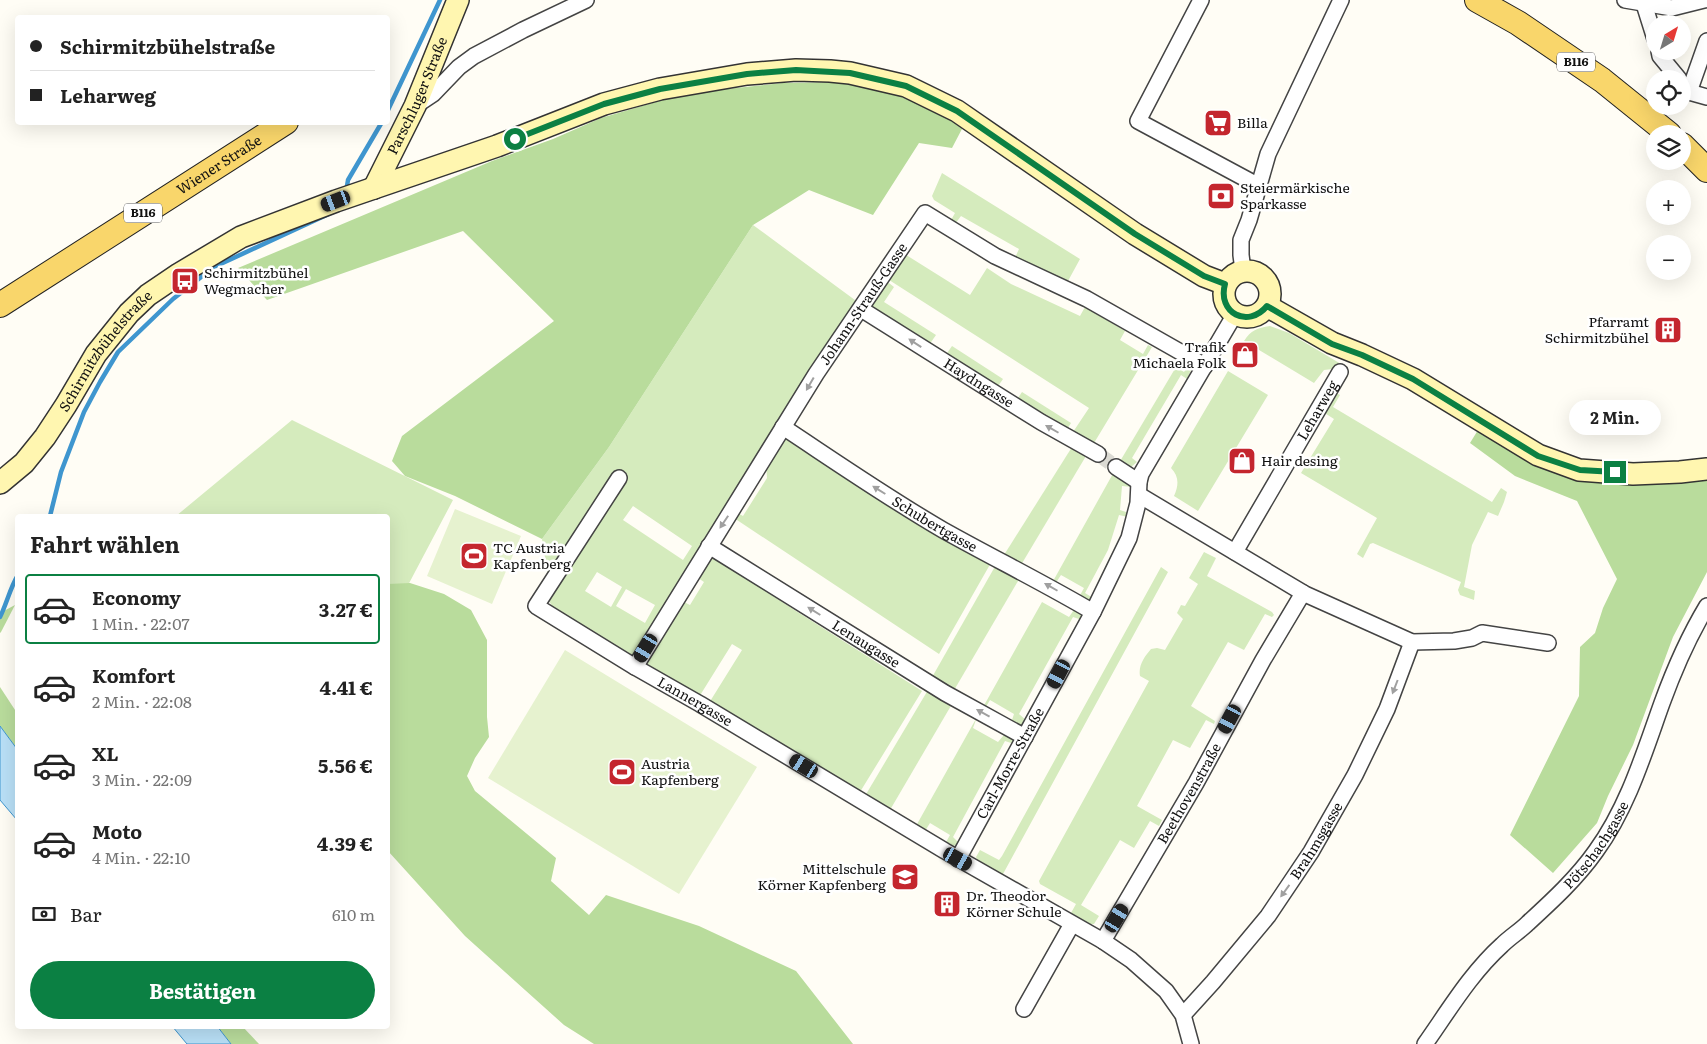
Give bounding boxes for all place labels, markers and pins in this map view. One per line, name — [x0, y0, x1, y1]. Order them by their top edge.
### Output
supermarket icon: Billa — [1203, 108, 1233, 138]
place label: Billa — [1237, 112, 1268, 132]
place label: Steiermärkische Sparkasse — [1240, 177, 1350, 213]
bank icon: Steiermärkische Sparkasse — [1206, 181, 1236, 211]
place label: Schirmitzbühel Wegmacher — [204, 262, 309, 298]
bus stop icon: Schirmitzbühel Wegmacher — [170, 266, 200, 296]
place label: Pfarramt Schirmitzbühel — [1545, 311, 1649, 347]
building icon: Pfarramt Schirmitzbühel — [1653, 315, 1683, 345]
place label: Trafik Michaela Folk — [1132, 336, 1226, 372]
shop icon: Trafik Michaela Folk — [1230, 340, 1260, 370]
shop icon: Hair desing — [1227, 446, 1257, 476]
place label: Hair desing — [1261, 450, 1338, 470]
place label: TC Austria Kapfenberg — [493, 537, 571, 573]
sports icon: TC Austria Kapfenberg — [459, 541, 489, 571]
place label: Austria Kapfenberg — [641, 753, 719, 789]
sports icon: Austria Kapfenberg — [607, 757, 637, 787]
place label: Mittelschule Körner Kapfenberg — [758, 858, 886, 894]
school or university icon: Mittelschule Körner Kapfenberg — [890, 862, 920, 892]
place label: Dr. Theodor Körner Schule — [966, 885, 1062, 921]
building icon: Dr. Theodor Körner Schule — [932, 889, 962, 919]

